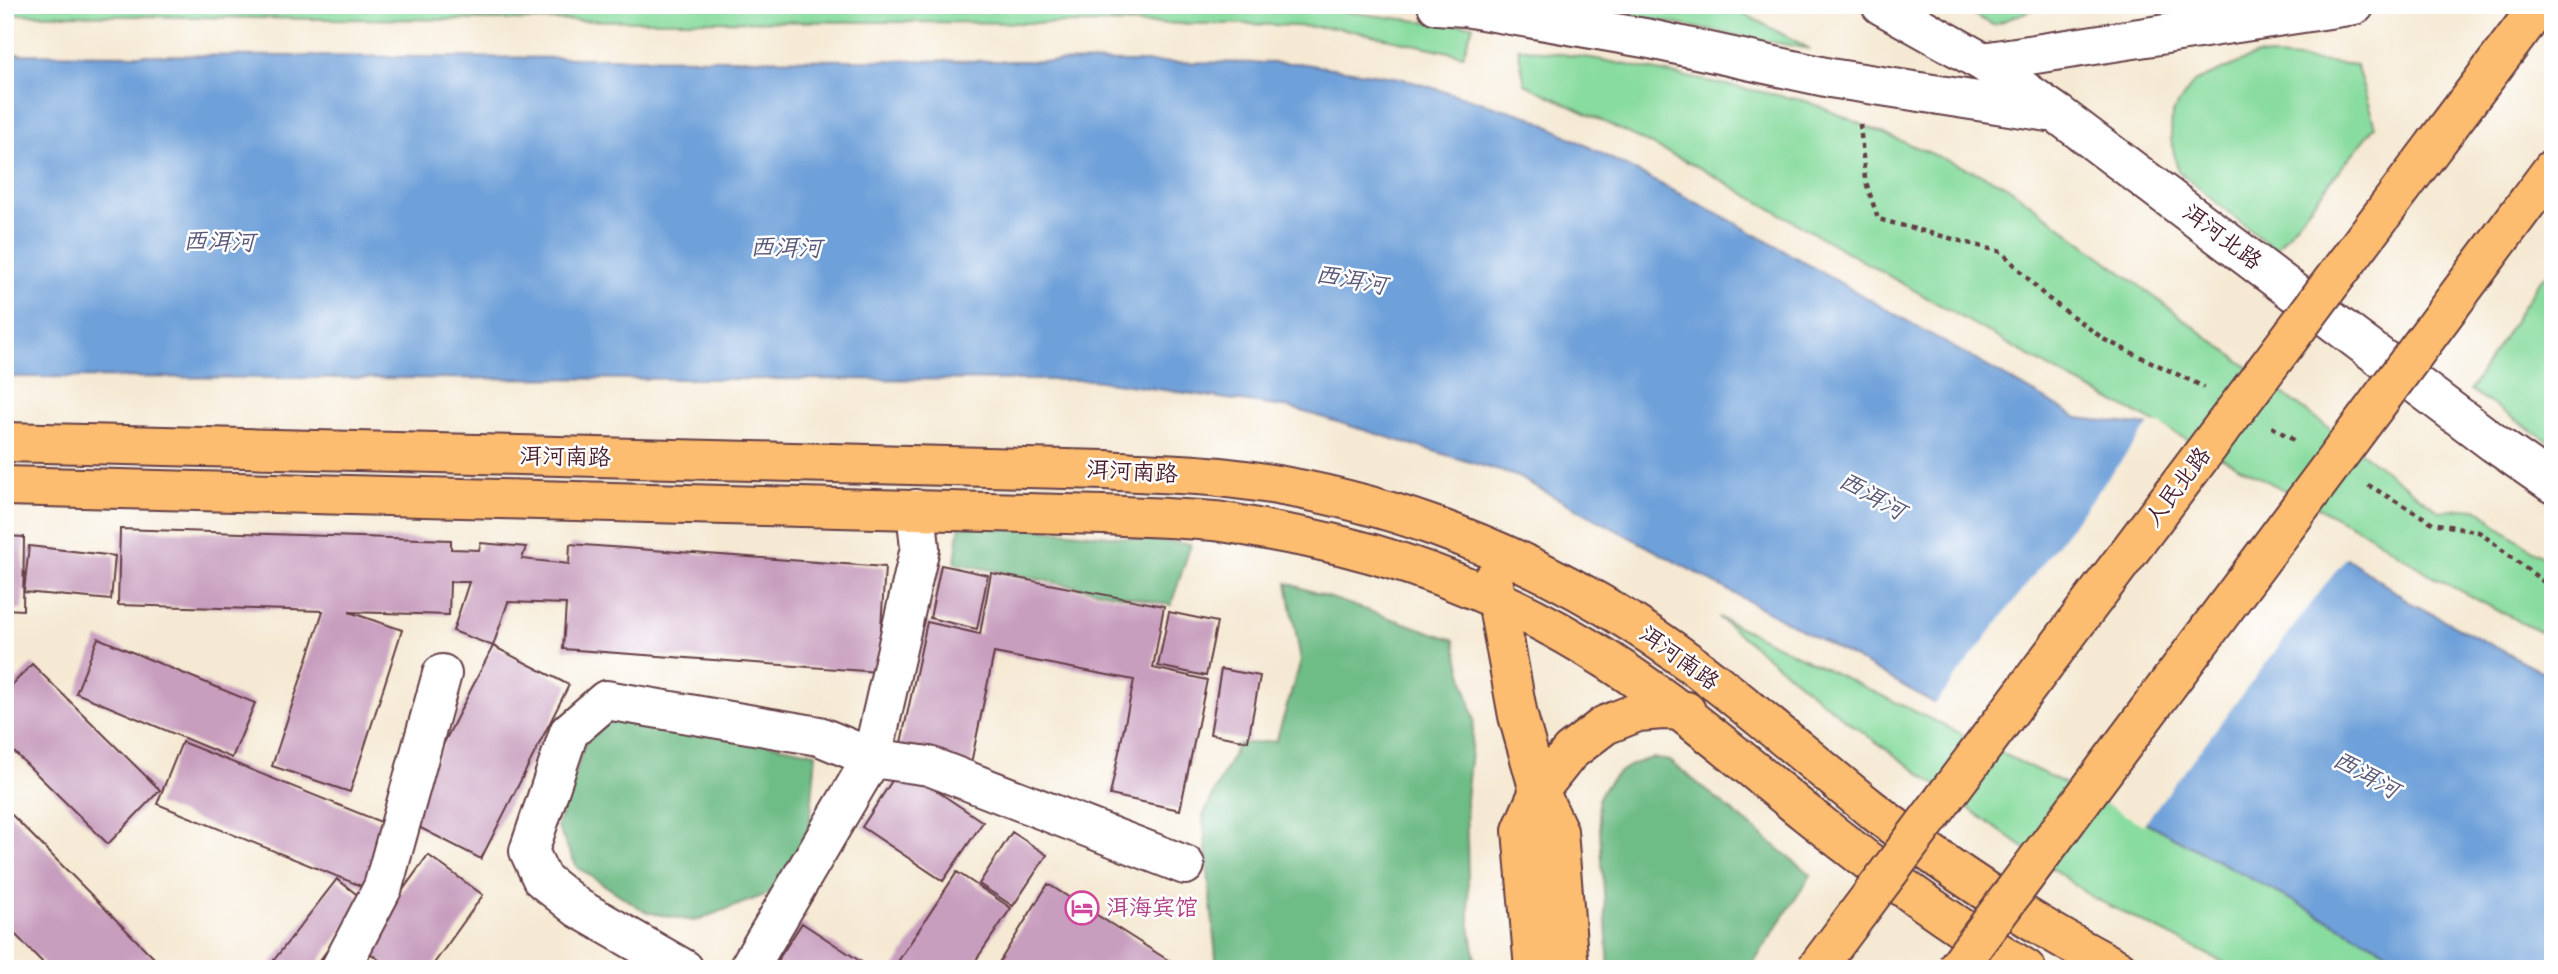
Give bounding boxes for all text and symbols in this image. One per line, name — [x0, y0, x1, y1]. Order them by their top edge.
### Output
street label: 洱河北路 — [2177, 198, 2267, 276]
water label: 西洱河 — [183, 227, 259, 257]
water label: 西洱河 — [750, 233, 826, 263]
water label: 西洱河 — [1313, 259, 1393, 301]
street label: 洱河南路 — [519, 442, 611, 472]
street label: 人民北路 — [2139, 442, 2217, 532]
street label: 洱河南路 — [1085, 456, 1179, 488]
water label: 西洱河 — [1833, 466, 1914, 528]
street label: 洱河南路 — [1634, 620, 1724, 696]
water label: 西洱河 — [2327, 745, 2408, 807]
hotel icon: 洱海宾馆 — [1063, 889, 1101, 927]
place label: 洱海宾馆 — [1106, 894, 1198, 922]

